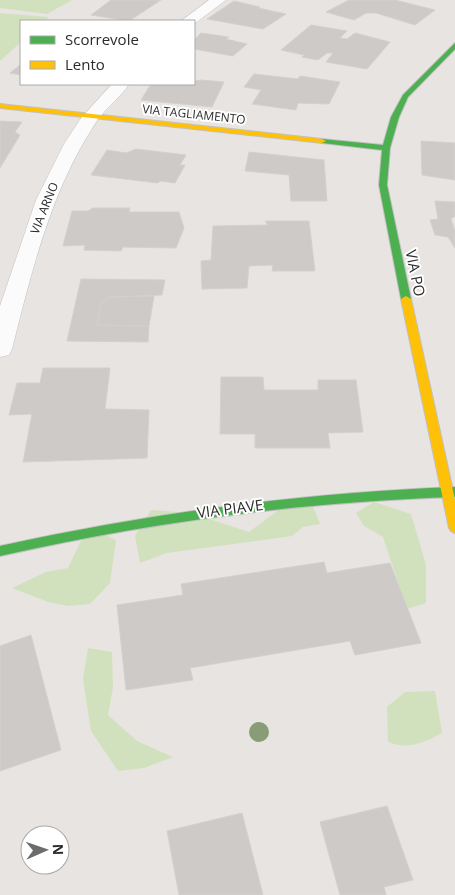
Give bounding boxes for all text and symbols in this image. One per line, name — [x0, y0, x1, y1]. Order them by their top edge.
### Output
legend — [20, 20, 195, 85]
text: Scorrevole — [65, 29, 139, 49]
text: Lento — [65, 54, 105, 74]
street label: VIA TAGLIAMENTO — [142, 100, 246, 128]
street label: VIA ARNO — [26, 180, 62, 236]
street label: VIA PO — [402, 248, 430, 298]
street label: VIA PIAVE — [196, 494, 264, 522]
north arrow — [20, 825, 70, 875]
text: N — [49, 844, 68, 856]

